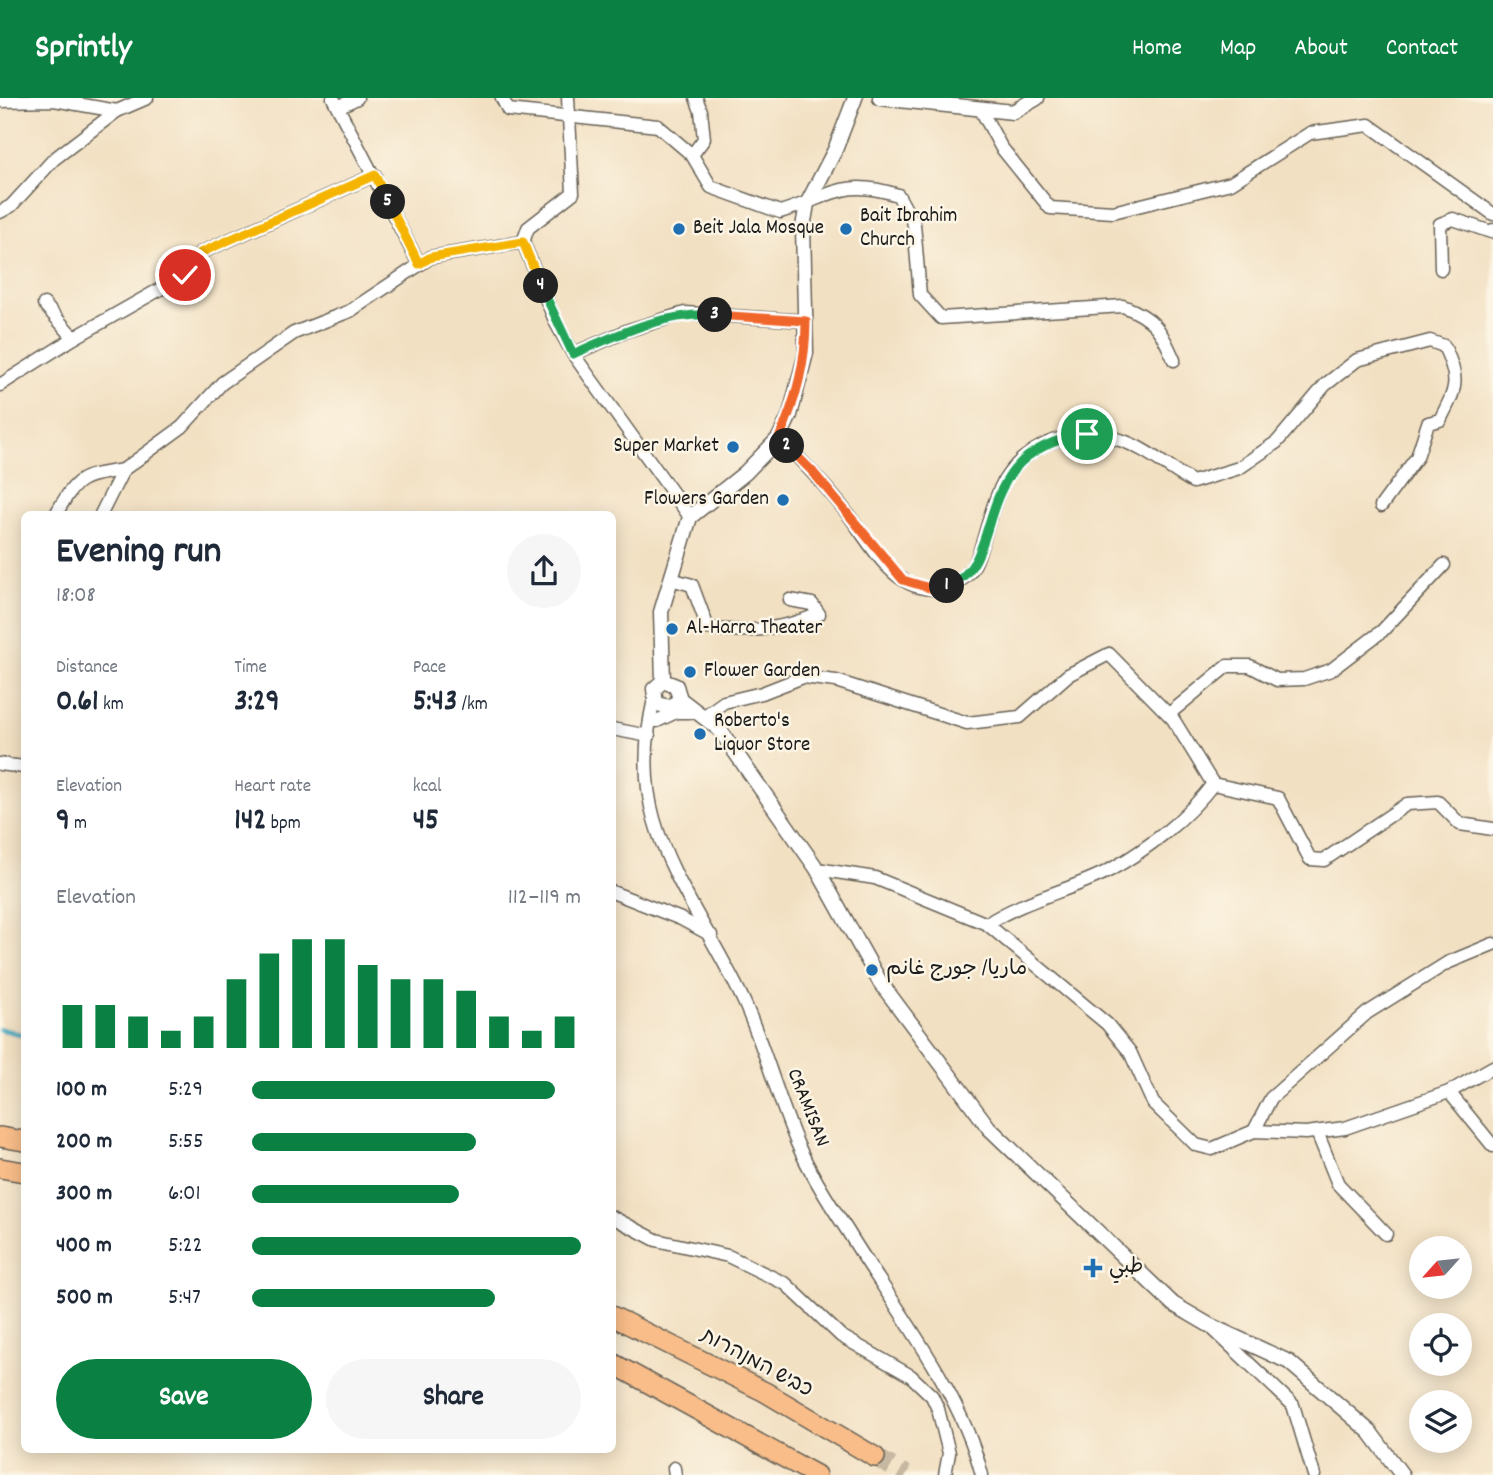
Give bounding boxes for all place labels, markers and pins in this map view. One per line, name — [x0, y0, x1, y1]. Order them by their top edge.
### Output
pin: 5 — [370, 184, 406, 220]
place label: Bait Ibrahim Church — [860, 202, 957, 256]
place label: Beit Jala Mosque — [693, 214, 824, 244]
marker: Beit Jala Mosque — [671, 221, 687, 237]
marker: Bait Ibrahim Church — [838, 221, 854, 237]
pin — [155, 245, 215, 305]
pin: 4 — [524, 268, 558, 304]
pin: 3 — [698, 298, 732, 332]
pin — [1057, 404, 1117, 464]
pin: 2 — [770, 428, 804, 464]
place label: Super Market — [614, 432, 719, 462]
marker: Super Market — [725, 439, 741, 455]
place label: Flowers Garden — [644, 485, 769, 515]
marker: Flowers Garden — [775, 492, 791, 508]
pin: 1 — [930, 568, 964, 603]
place label: Al-Harra Theater — [686, 614, 823, 644]
marker: Al-Harra Theater — [664, 621, 680, 637]
place label: Flower Garden — [704, 657, 820, 687]
marker: Flower Garden — [682, 664, 698, 680]
place label: Roberto's Liquor Store — [714, 707, 810, 761]
marker: Roberto's Liquor Store — [692, 726, 708, 742]
place label: ماريا/ جورج غانم — [886, 955, 1027, 985]
marker: ماريا/ جورج غانم — [864, 962, 880, 978]
place label: طبي — [1109, 1253, 1143, 1284]
marker: طبي — [1083, 1258, 1103, 1278]

